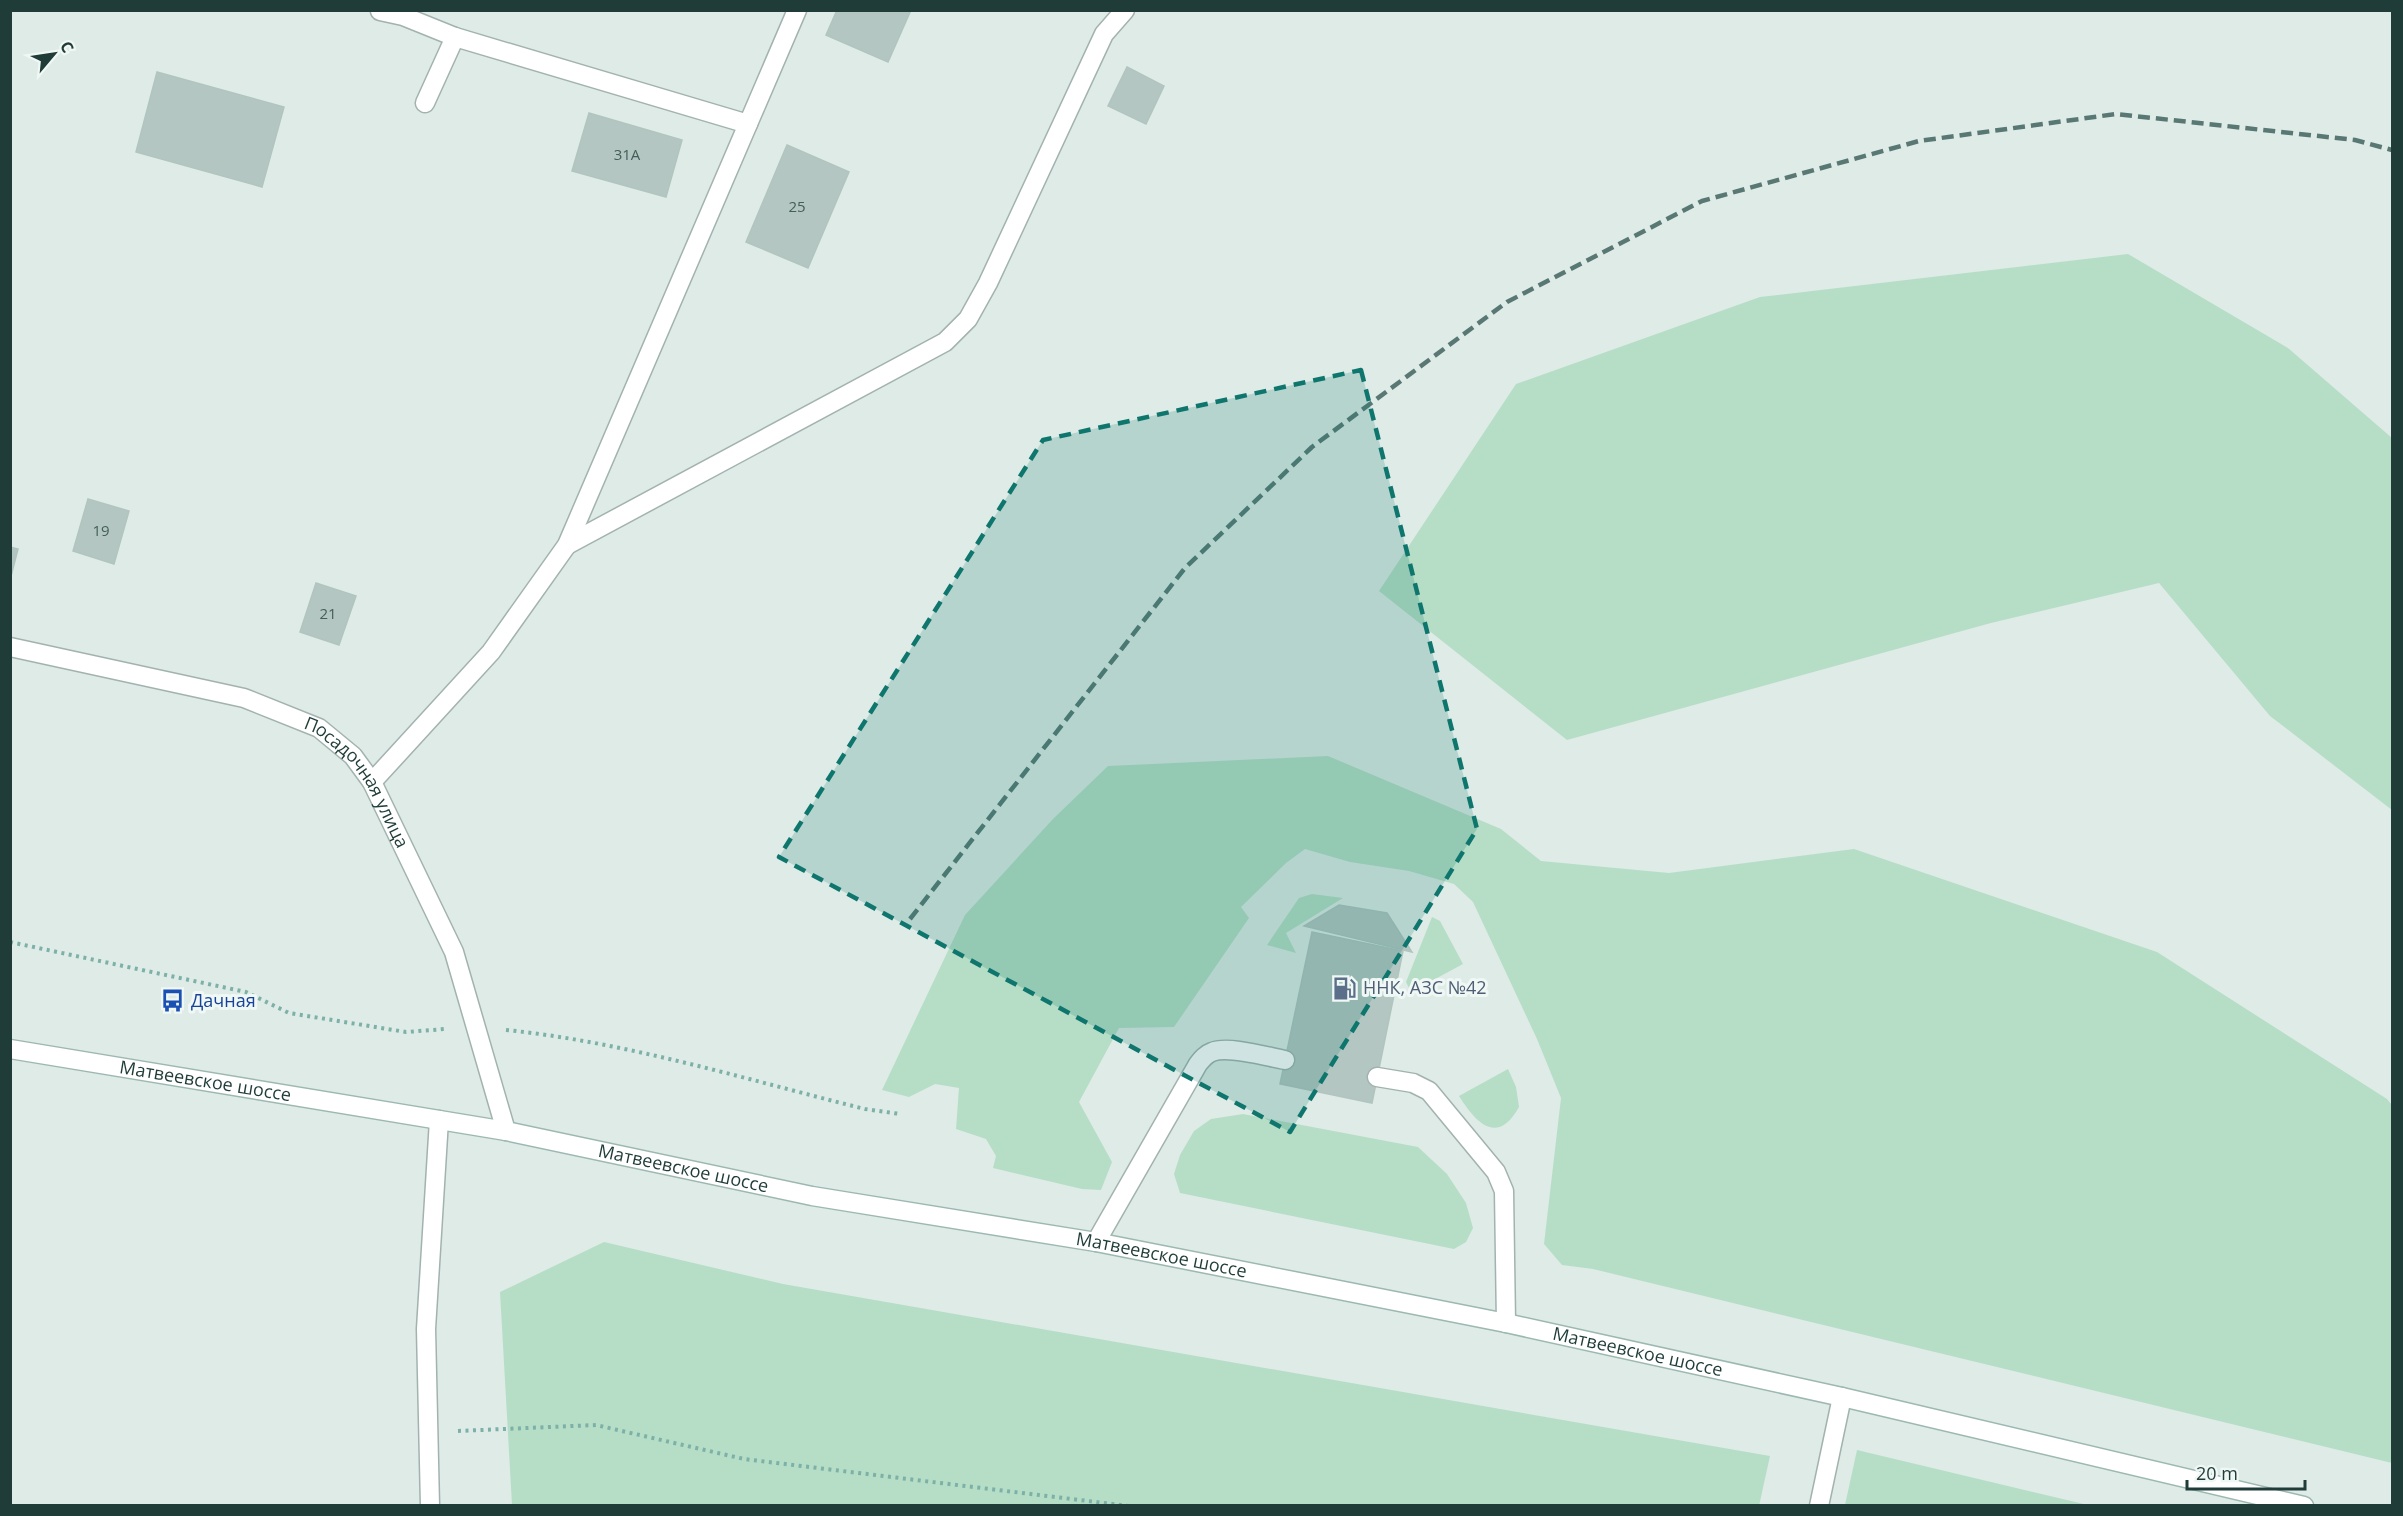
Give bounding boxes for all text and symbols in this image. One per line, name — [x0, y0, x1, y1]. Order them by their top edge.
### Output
north arrow — [24, 24, 84, 84]
text: С — [55, 37, 79, 57]
house number: 31А — [614, 144, 641, 164]
house number: 25 — [788, 196, 806, 216]
house number: 19 — [92, 520, 110, 540]
house number: 21 — [319, 603, 337, 623]
street label: Посадочная улица — [301, 710, 415, 852]
fuel station icon: ННК, АЗС №42 — [1332, 975, 1358, 1001]
place label: ННК, АЗС №42 — [1363, 975, 1487, 999]
bus stop icon: Дачная — [160, 988, 186, 1014]
place label: Дачная — [191, 988, 256, 1012]
street label: Матвеевское шоссе — [118, 1054, 293, 1106]
street label: Матвеевское шоссе — [596, 1138, 771, 1197]
street label: Матвеевское шоссе — [1075, 1226, 1249, 1283]
street label: Матвеевское шоссе — [1551, 1321, 1725, 1381]
scale bar — [2187, 1453, 2306, 1491]
text: 20 m — [2196, 1461, 2238, 1485]

